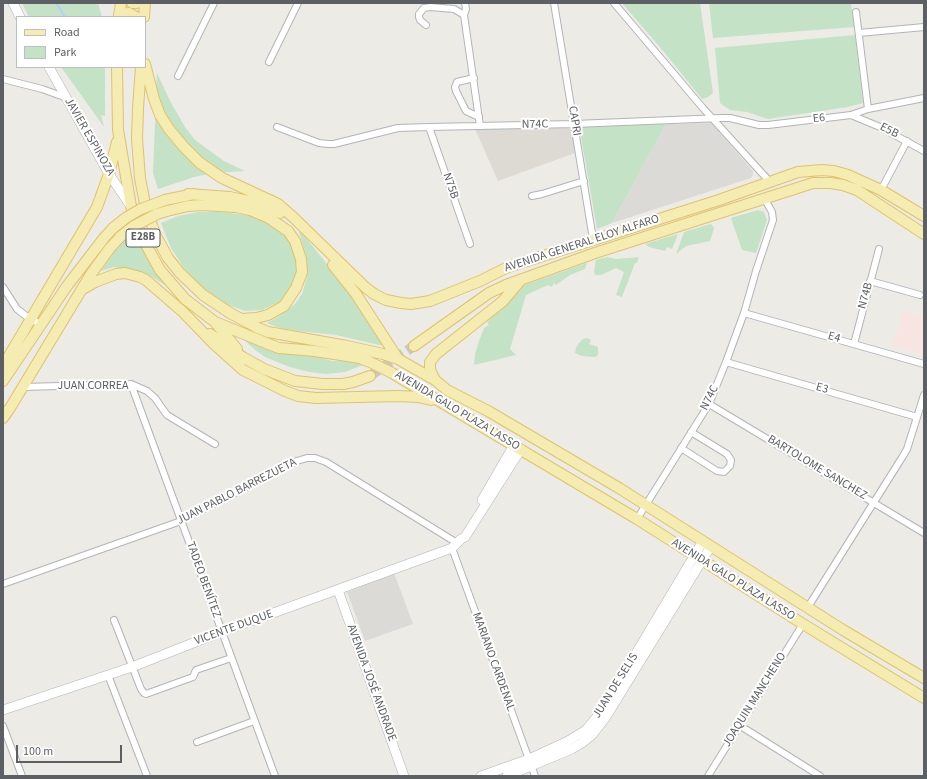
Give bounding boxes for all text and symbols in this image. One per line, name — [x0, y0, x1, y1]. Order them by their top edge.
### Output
legend — [16, 16, 146, 68]
text: Road — [54, 24, 80, 41]
text: Park — [54, 44, 76, 61]
street label: JAVIER ESPINOZA — [61, 95, 117, 179]
street label: CAPRI — [565, 105, 583, 137]
street label: E6 — [812, 111, 826, 127]
street label: N74C — [522, 118, 548, 132]
street label: E5B — [877, 120, 901, 142]
street label: N75B — [439, 171, 461, 201]
street label: AVENIDA GENERAL ELOY ALFARO — [503, 212, 661, 276]
road number: E28B — [126, 229, 160, 247]
street label: N74B — [856, 281, 876, 311]
street label: E4 — [826, 329, 842, 347]
street label: AVENIDA GALO PLAZA LASSO — [392, 368, 522, 454]
street label: JUAN CORREA — [58, 379, 128, 393]
street label: E3 — [814, 380, 830, 398]
street label: N74C — [698, 383, 722, 413]
street label: BARTOLOME SANCHEZ — [765, 433, 869, 503]
street label: JUAN PABLO BARREZUETA — [175, 456, 299, 528]
street label: AVENIDA GALO PLAZA LASSO — [669, 536, 797, 624]
street label: TADEO BENÍTEZ — [183, 540, 223, 620]
street label: VICENTE DUQUE — [193, 607, 275, 649]
street label: MARIANO CARDENAL — [468, 611, 518, 713]
street label: AVENIDA JOSÉ ANDRADE — [343, 623, 399, 743]
street label: JOAQUIN MANCHENO — [720, 650, 790, 750]
street label: JUAN DE SELIS — [590, 651, 642, 721]
scale bar — [18, 737, 124, 763]
text: 100 m — [23, 743, 53, 760]

